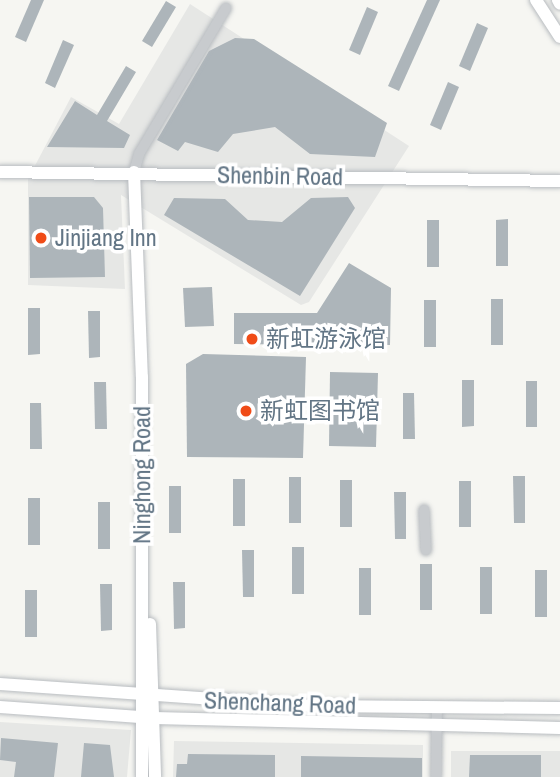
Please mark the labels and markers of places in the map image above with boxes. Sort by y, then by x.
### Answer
place label: Jinjiang Inn [55,224,157,252]
marker: Jinjiang Inn [33,230,49,246]
place label: 新虹游泳馆 [266,325,386,353]
marker: 新虹游泳馆 [244,331,260,347]
place label: 新虹图书馆 [260,397,380,425]
marker: 新虹图书馆 [238,403,254,419]

